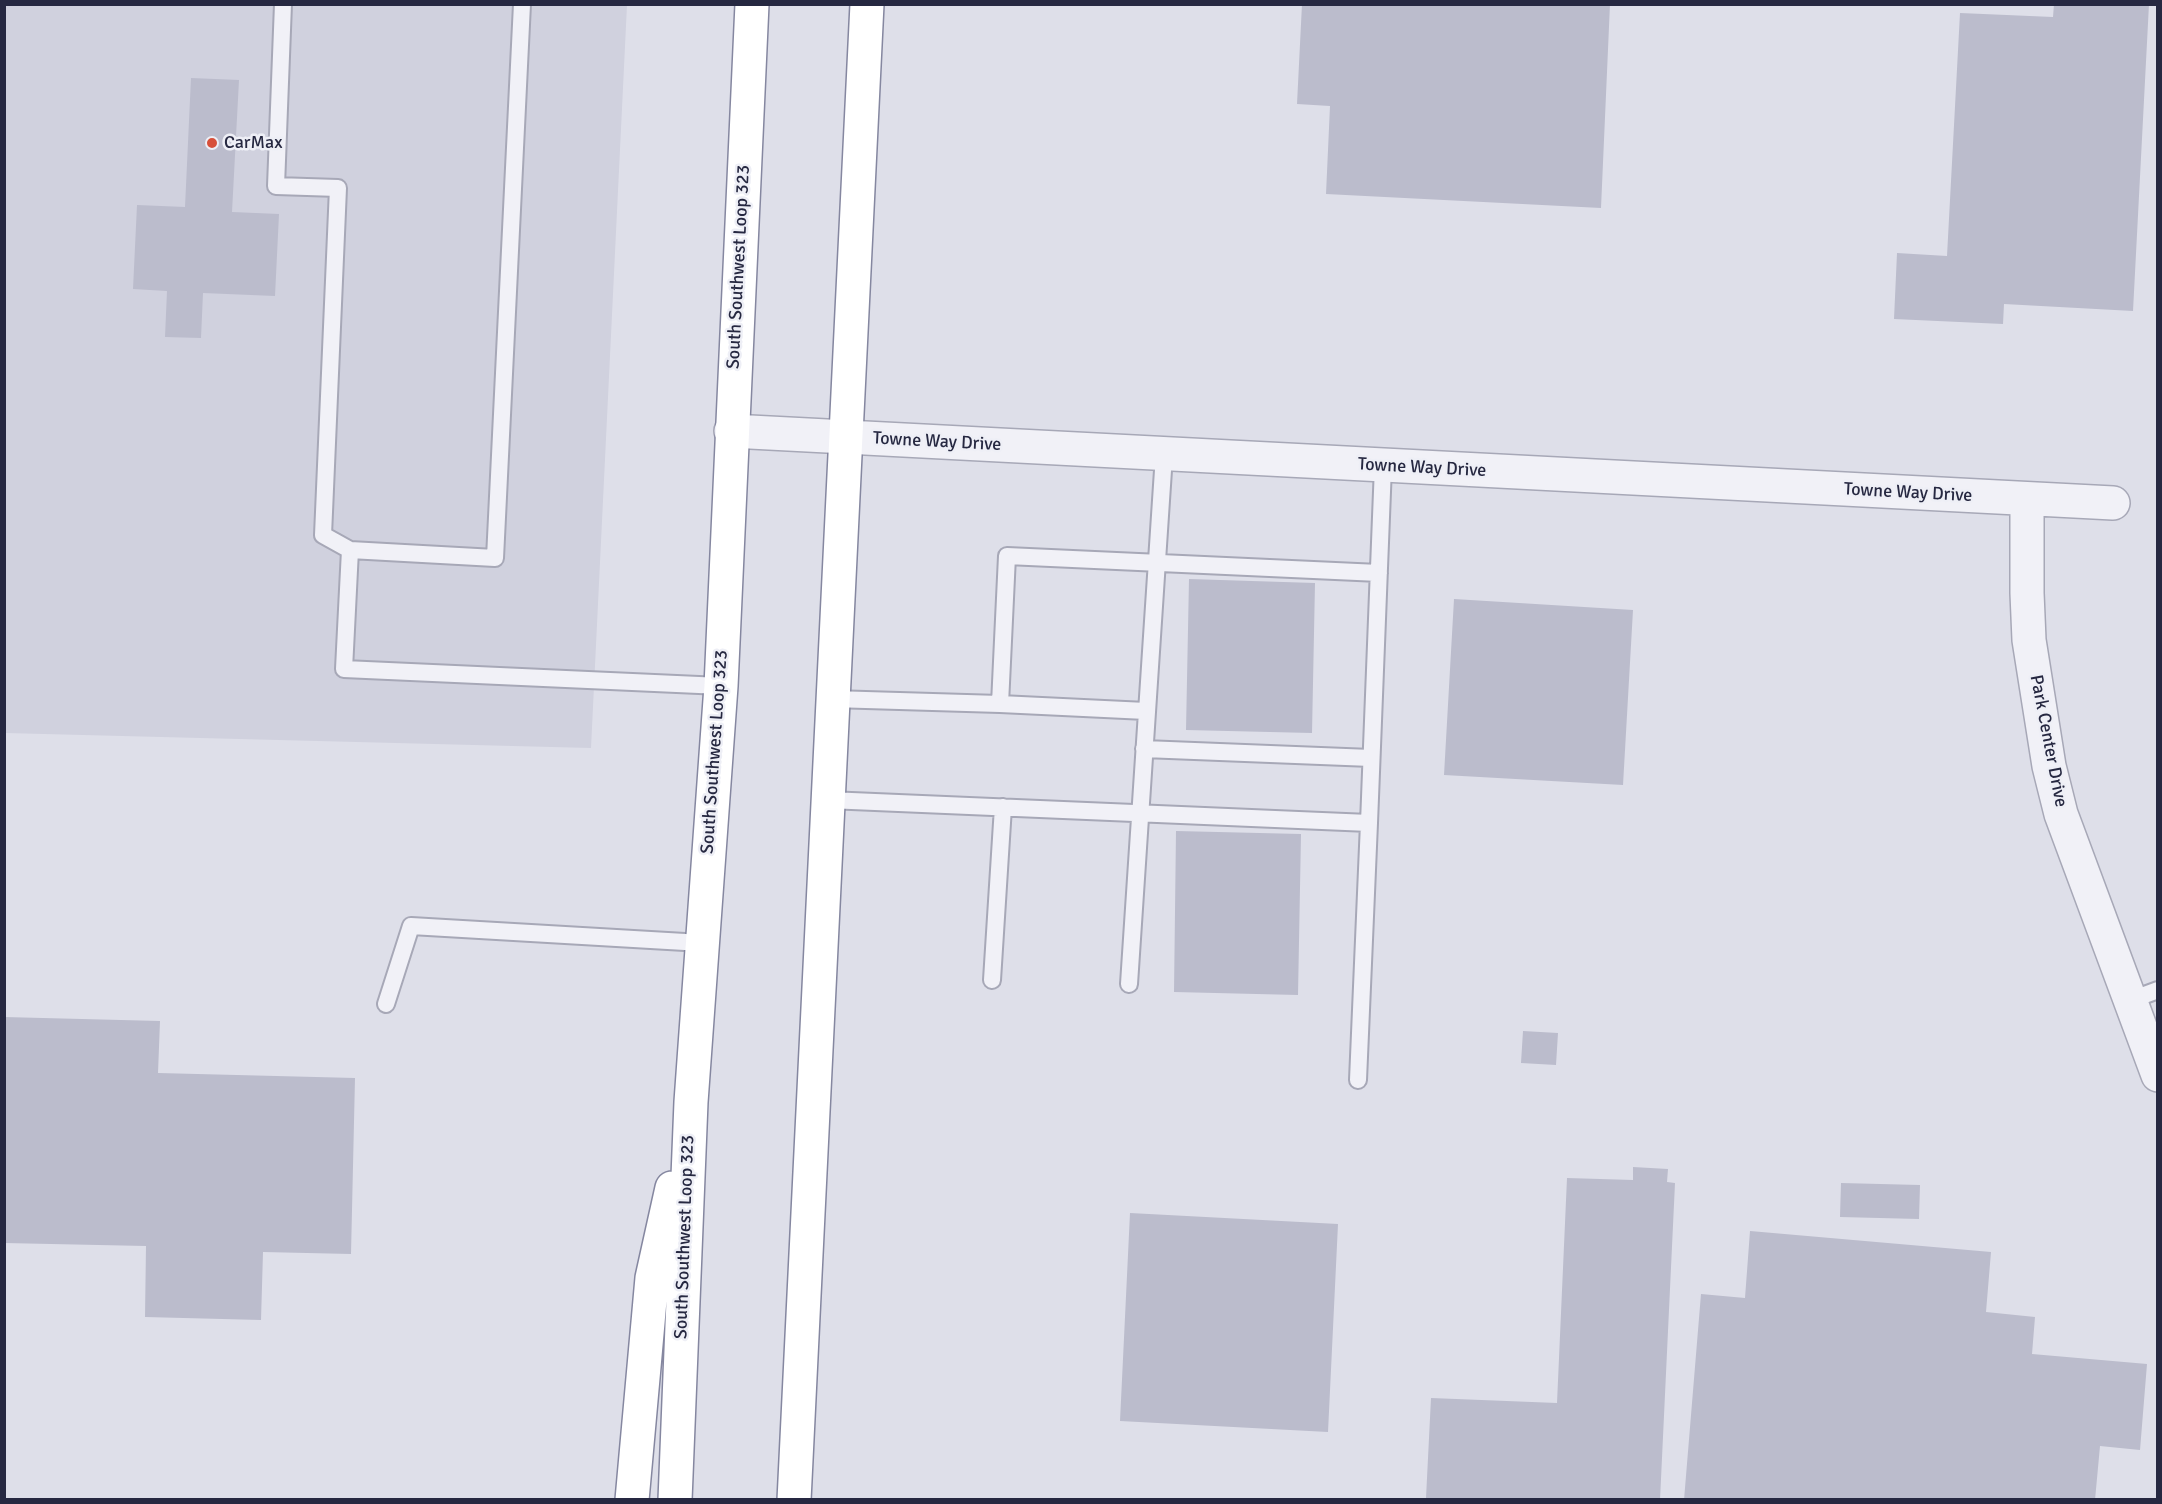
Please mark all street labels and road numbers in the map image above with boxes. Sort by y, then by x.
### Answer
street label: South Southwest Loop 323 [723,164,755,370]
street label: Towne Way Drive [872,428,1002,456]
street label: Towne Way Drive [1357,454,1487,482]
street label: Towne Way Drive [1843,479,1973,507]
street label: South Southwest Loop 323 [697,649,733,855]
street label: Park Center Drive [2025,673,2071,809]
street label: South Southwest Loop 323 [671,1134,699,1340]

